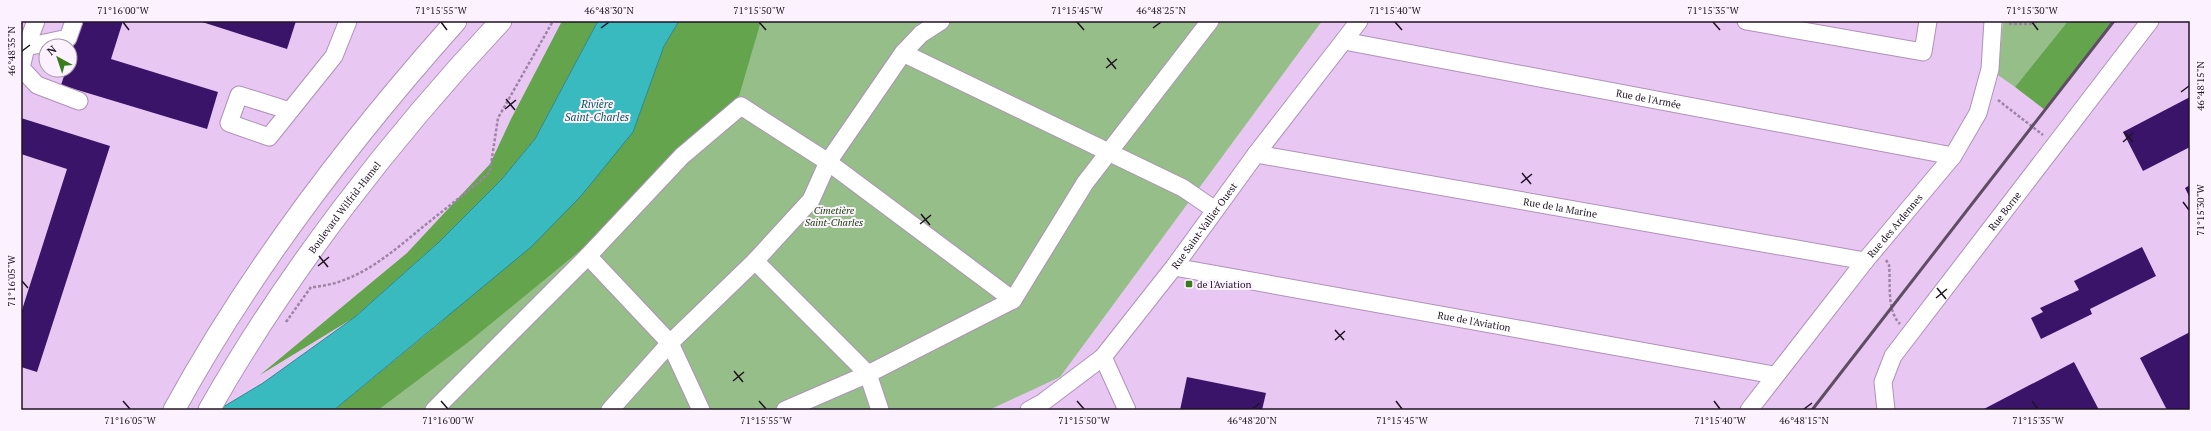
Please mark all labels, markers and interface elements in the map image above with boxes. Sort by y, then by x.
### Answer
text: 71°16'00"W [97,4,149,17]
text: 71°15'55"W [415,4,467,17]
text: 46°48'30"N [584,4,634,17]
text: 71°15'50"W [733,4,785,17]
text: 71°15'45"W [1051,4,1103,17]
text: 46°48'25"N [1136,4,1186,17]
text: 71°15'40"W [1369,4,1421,17]
text: 71°15'35"W [1687,4,1739,17]
text: 71°15'30"W [2006,4,2058,17]
text: 46°48'35"N [5,26,18,76]
north arrow [38,38,78,78]
text: N [44,42,60,58]
text: 46°48'15"N [2194,61,2207,111]
street label: Rue de l'Armée [1615,87,1682,112]
water label: Rivière Saint-Charles [565,97,630,124]
street label: Boulevard Wilfrid-Hamel [306,159,384,256]
street label: Rue Saint-Vallier Ouest [1169,180,1240,272]
text: 71°15'30"W [2194,184,2207,236]
street label: Rue Borne [1986,189,2024,233]
street label: Rue des Ardennes [1865,191,1926,261]
street label: Rue de la Marine [1522,195,1598,221]
park label: Cimetière Saint-Charles [805,204,863,229]
text: 71°16'05"W [5,255,18,307]
place label: de l'Aviation [1197,278,1251,291]
marker: de l'Aviation [1184,279,1194,289]
street label: Rue de l'Aviation [1436,309,1512,334]
text: 71°16'05"W [104,414,156,427]
text: 71°16'00"W [422,414,474,427]
text: 71°15'55"W [740,414,792,427]
text: 71°15'50"W [1058,414,1110,427]
text: 46°48'20"N [1227,414,1277,427]
text: 71°15'45"W [1376,414,1428,427]
text: 71°15'40"W [1694,414,1746,427]
text: 46°48'15"N [1779,414,1829,427]
text: 71°15'35"W [2012,414,2064,427]

